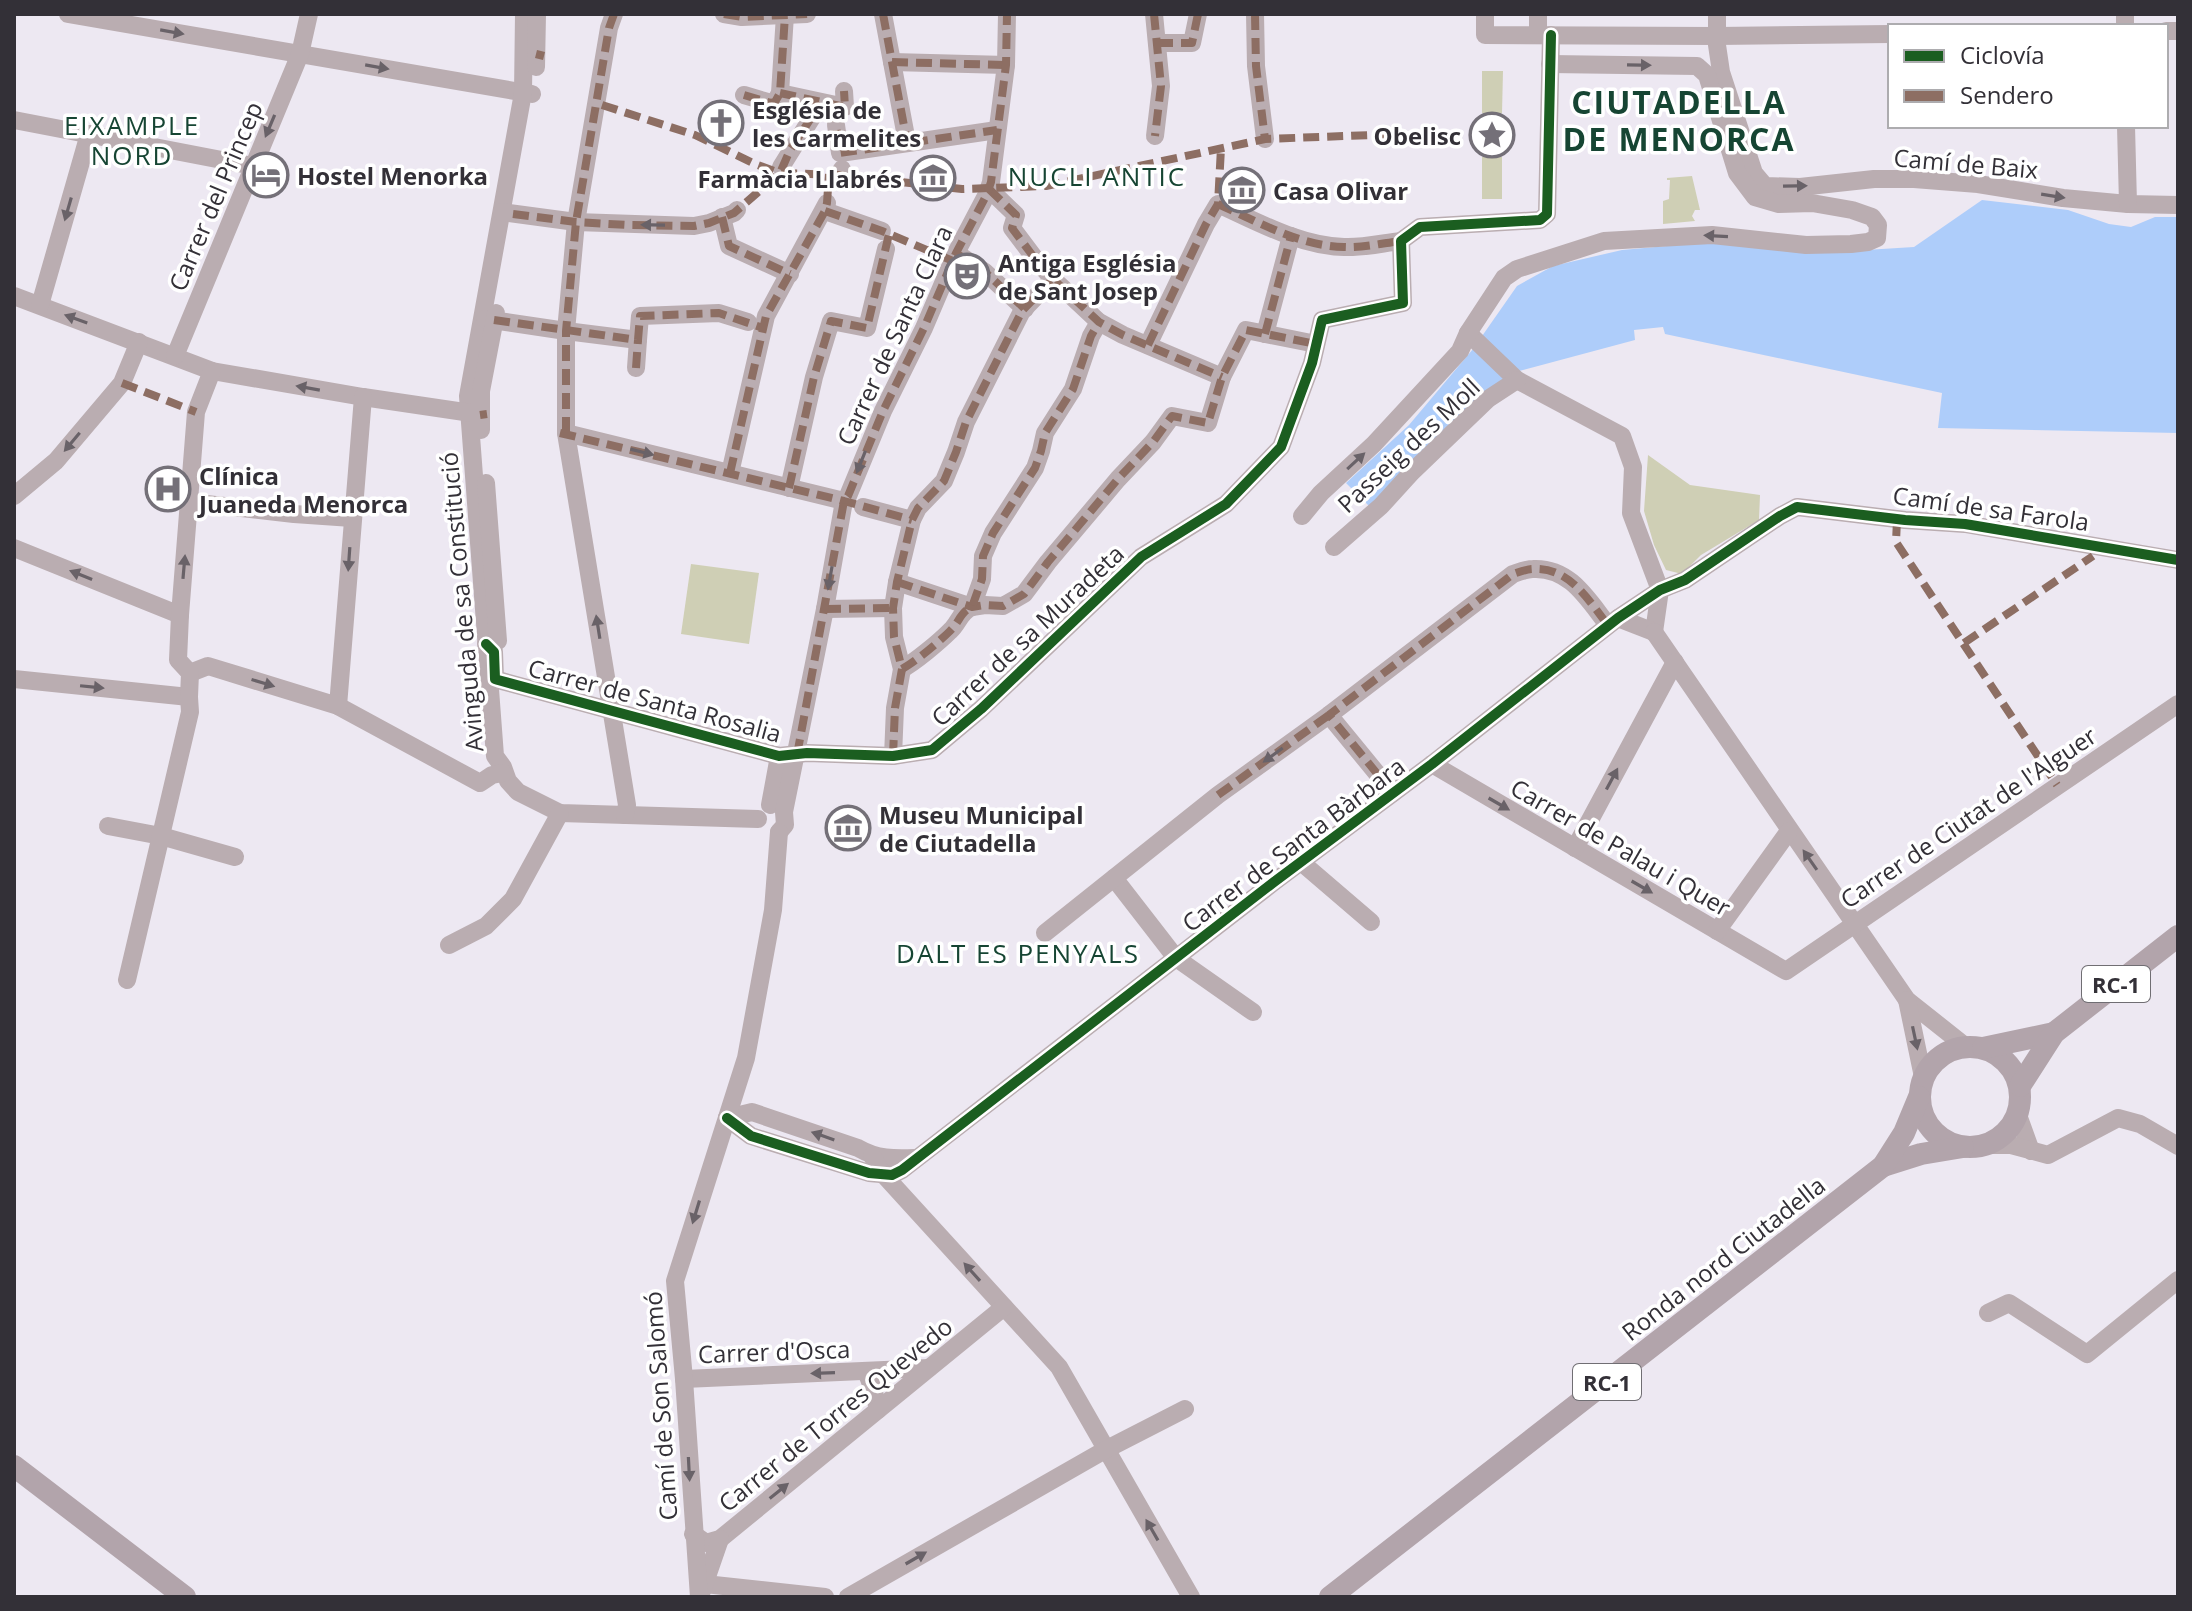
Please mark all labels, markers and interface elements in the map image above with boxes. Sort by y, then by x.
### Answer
legend [1888,24,2168,128]
one-way arrow [160,26,185,39]
text: Ciclovía [1960,38,2045,71]
one-way arrow [1627,59,1652,71]
one-way arrow [364,61,389,74]
text: Sendero [1960,78,2054,111]
district label: CIUTADELLA DE MENORCA [1562,80,1796,160]
place label: Església de les Carmelites [752,93,921,154]
street label: Carrer del Princep [160,96,270,296]
church icon: Església de les Carmelites [697,99,745,147]
district label: EIXAMPLE NORD [64,107,200,173]
place icon: Obelisc [1468,111,1516,159]
one-way arrow [263,114,276,138]
place label: Obelisc [1374,119,1461,152]
street label: Camí de Baix [1892,140,2040,186]
hotel icon: Hostel Menorka [242,151,290,199]
museum icon: Farmàcia Llabrés [909,154,957,202]
district label: NUCLI ANTIC [1008,158,1186,194]
place label: Hostel Menorka [297,159,488,192]
place label: Farmàcia Llabrés [697,162,902,195]
museum icon: Casa Olivar [1218,166,1266,214]
place label: Casa Olivar [1273,174,1408,207]
one-way arrow [1783,180,1808,193]
one-way arrow [2041,190,2066,203]
one-way arrow [61,198,74,222]
one-way arrow [640,219,665,231]
street label: Carrer de Santa Clara [829,220,959,450]
one-way arrow [1703,230,1728,243]
place label: Antiga Església de Sant Josep [998,246,1177,307]
theatre icon: Antiga Església de Sant Josep [943,252,991,300]
one-way arrow [64,312,88,325]
street label: Passeig des Moll [1330,370,1486,520]
one-way arrow [295,381,320,393]
one-way arrow [64,432,81,452]
one-way arrow [629,446,654,458]
one-way arrow [854,450,867,474]
street label: Avinguda de sa Constitució [431,451,491,753]
one-way arrow [1347,452,1366,470]
place label: Clínica Juaneda Menorca [197,459,408,520]
hospital icon: Clínica Juaneda Menorca [144,465,192,513]
street label: Camí de sa Farola [1891,478,2091,538]
street label: Carrer de sa Muradeta [923,537,1131,733]
one-way arrow [342,547,355,572]
one-way arrow [177,554,190,579]
one-way arrow [824,565,836,590]
one-way arrow [69,569,93,582]
one-way arrow [591,614,604,639]
street label: Carrer de Santa Rosalia [525,650,785,750]
one-way arrow [252,677,276,690]
one-way arrow [80,681,105,694]
street label: Carrer de Ciutat de l'Alguer [1833,719,2103,915]
one-way arrow [1263,747,1284,762]
street label: Carrer de Santa Bàrbara [1175,749,1411,939]
one-way arrow [1606,768,1619,791]
street label: Carrer de Palau i Quer [1505,770,1737,924]
one-way arrow [1488,797,1510,811]
place label: Museu Municipal de Ciutadella [879,798,1084,859]
museum icon: Museu Municipal de Ciutadella [824,804,872,852]
one-way arrow [1803,850,1818,871]
one-way arrow [1631,880,1653,894]
district label: DALT ES PENYALS [896,935,1140,971]
road number: RC-1 [2082,966,2150,1002]
one-way arrow [1909,1026,1922,1051]
one-way arrow [810,1129,834,1141]
street label: Ronda nord Ciutadella [1615,1168,1831,1348]
one-way arrow [689,1201,702,1225]
one-way arrow [964,1263,981,1283]
street label: Camí de Son Salomó [636,1290,684,1522]
street label: Carrer de Torres Quevedo [711,1309,959,1519]
street label: Carrer d'Osca [697,1332,851,1370]
road number: RC-1 [1573,1364,1641,1400]
one-way arrow [810,1366,835,1379]
one-way arrow [683,1457,696,1482]
one-way arrow [769,1483,789,1500]
one-way arrow [1145,1519,1159,1541]
one-way arrow [905,1551,927,1565]

